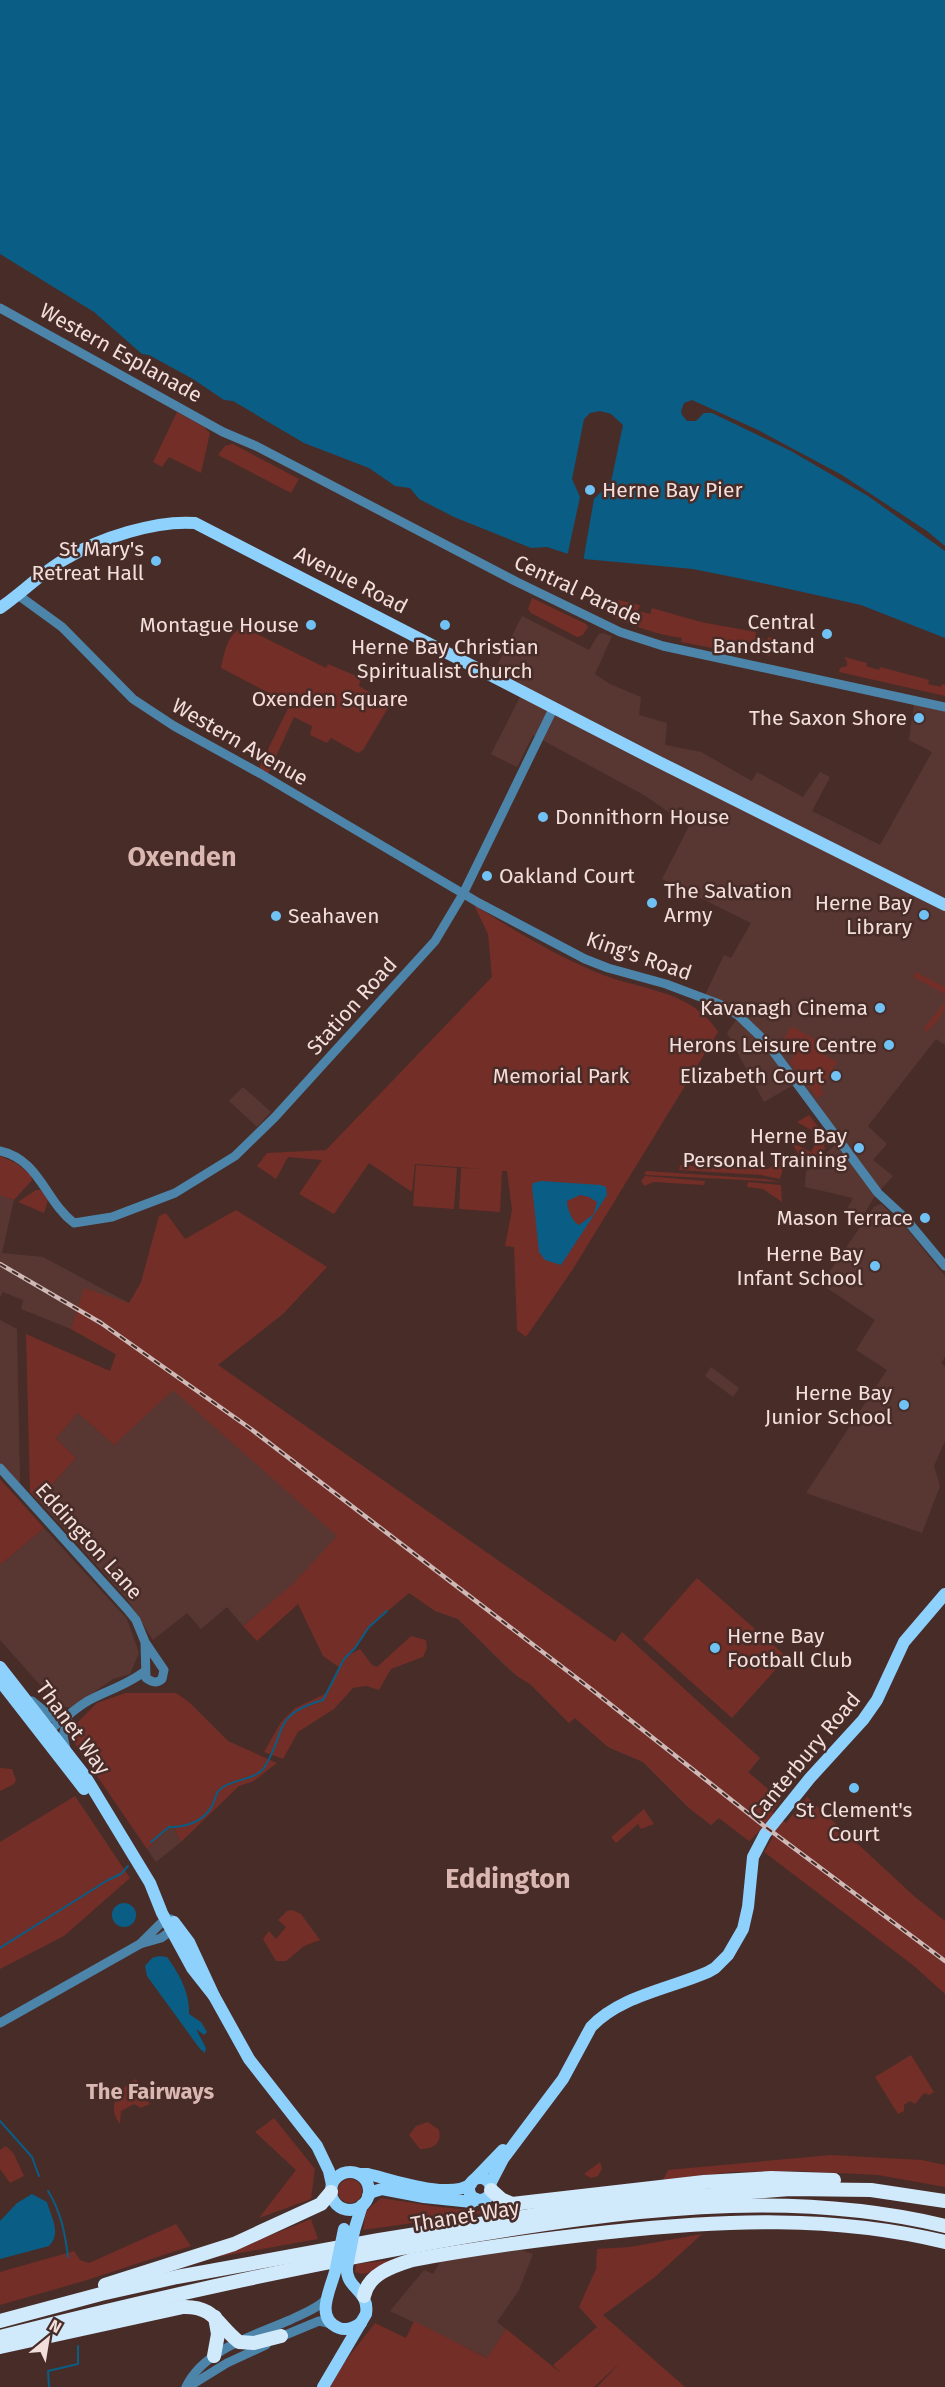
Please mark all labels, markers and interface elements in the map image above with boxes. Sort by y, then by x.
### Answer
street label: Western Esplanade [35,298,207,408]
place label: Herne Bay Pier [602,477,743,503]
marker: Herne Bay Pier [583,483,597,497]
place label: St Mary's Retreat Hall [32,536,144,586]
street label: Avenue Road [290,540,412,620]
street label: Central Parade [510,549,646,631]
marker: St Mary's Retreat Hall [149,554,163,568]
place label: Central Bandstand [712,609,815,659]
place label: Montague House [139,612,299,638]
marker: Montague House [304,618,318,632]
marker: Herne Bay Christian Spiritualist Church [438,618,452,632]
marker: Central Bandstand [820,627,834,641]
place label: Herne Bay Christian Spiritualist Church [351,634,539,684]
park label: Oxenden Square [252,686,408,712]
street label: Western Avenue [167,693,313,791]
place label: The Saxon Shore [749,705,907,731]
marker: The Saxon Shore [912,711,926,725]
place label: Donnithorn House [555,804,729,830]
marker: Donnithorn House [536,810,550,824]
district label: Oxenden [127,841,237,873]
place label: Oakland Court [499,863,635,889]
marker: Oakland Court [480,869,494,883]
place label: The Salvation Army [664,878,792,928]
place label: Herne Bay Library [815,890,913,940]
marker: The Salvation Army [645,896,659,910]
place label: Seahaven [288,903,380,929]
marker: Herne Bay Library [917,908,931,922]
marker: Seahaven [269,909,283,923]
street label: King's Road [583,926,695,986]
street label: Station Road [301,952,403,1060]
place label: Kavanagh Cinema [700,995,868,1021]
marker: Kavanagh Cinema [873,1001,887,1015]
place label: Herons Leisure Centre [668,1032,877,1058]
marker: Herons Leisure Centre [882,1038,896,1052]
park label: Memorial Park [493,1063,629,1089]
place label: Elizabeth Court [680,1063,824,1089]
marker: Elizabeth Court [829,1069,843,1083]
place label: Herne Bay Personal Training [682,1123,848,1173]
marker: Herne Bay Personal Training [852,1141,866,1155]
place label: Mason Terrace [776,1205,913,1231]
marker: Mason Terrace [918,1211,932,1225]
place label: Herne Bay Infant School [737,1241,864,1291]
marker: Herne Bay Infant School [868,1259,882,1273]
place label: Herne Bay Junior School [765,1380,893,1430]
marker: Herne Bay Junior School [897,1398,911,1412]
street label: Eddington Lane [30,1477,148,1605]
place label: Herne Bay Football Club [727,1623,852,1673]
marker: Herne Bay Football Club [708,1641,722,1655]
street label: Thanet Way [30,1676,116,1781]
street label: Canterbury Road [744,1687,866,1825]
marker: St Clement's Court [847,1781,861,1795]
place label: St Clement's Court [796,1797,913,1847]
district label: Eddington [445,1863,571,1895]
district label: The Fairways [86,2078,214,2105]
street label: Thanet Way [409,2194,522,2237]
north arrow [18,2309,78,2369]
text: N [46,2316,65,2337]

